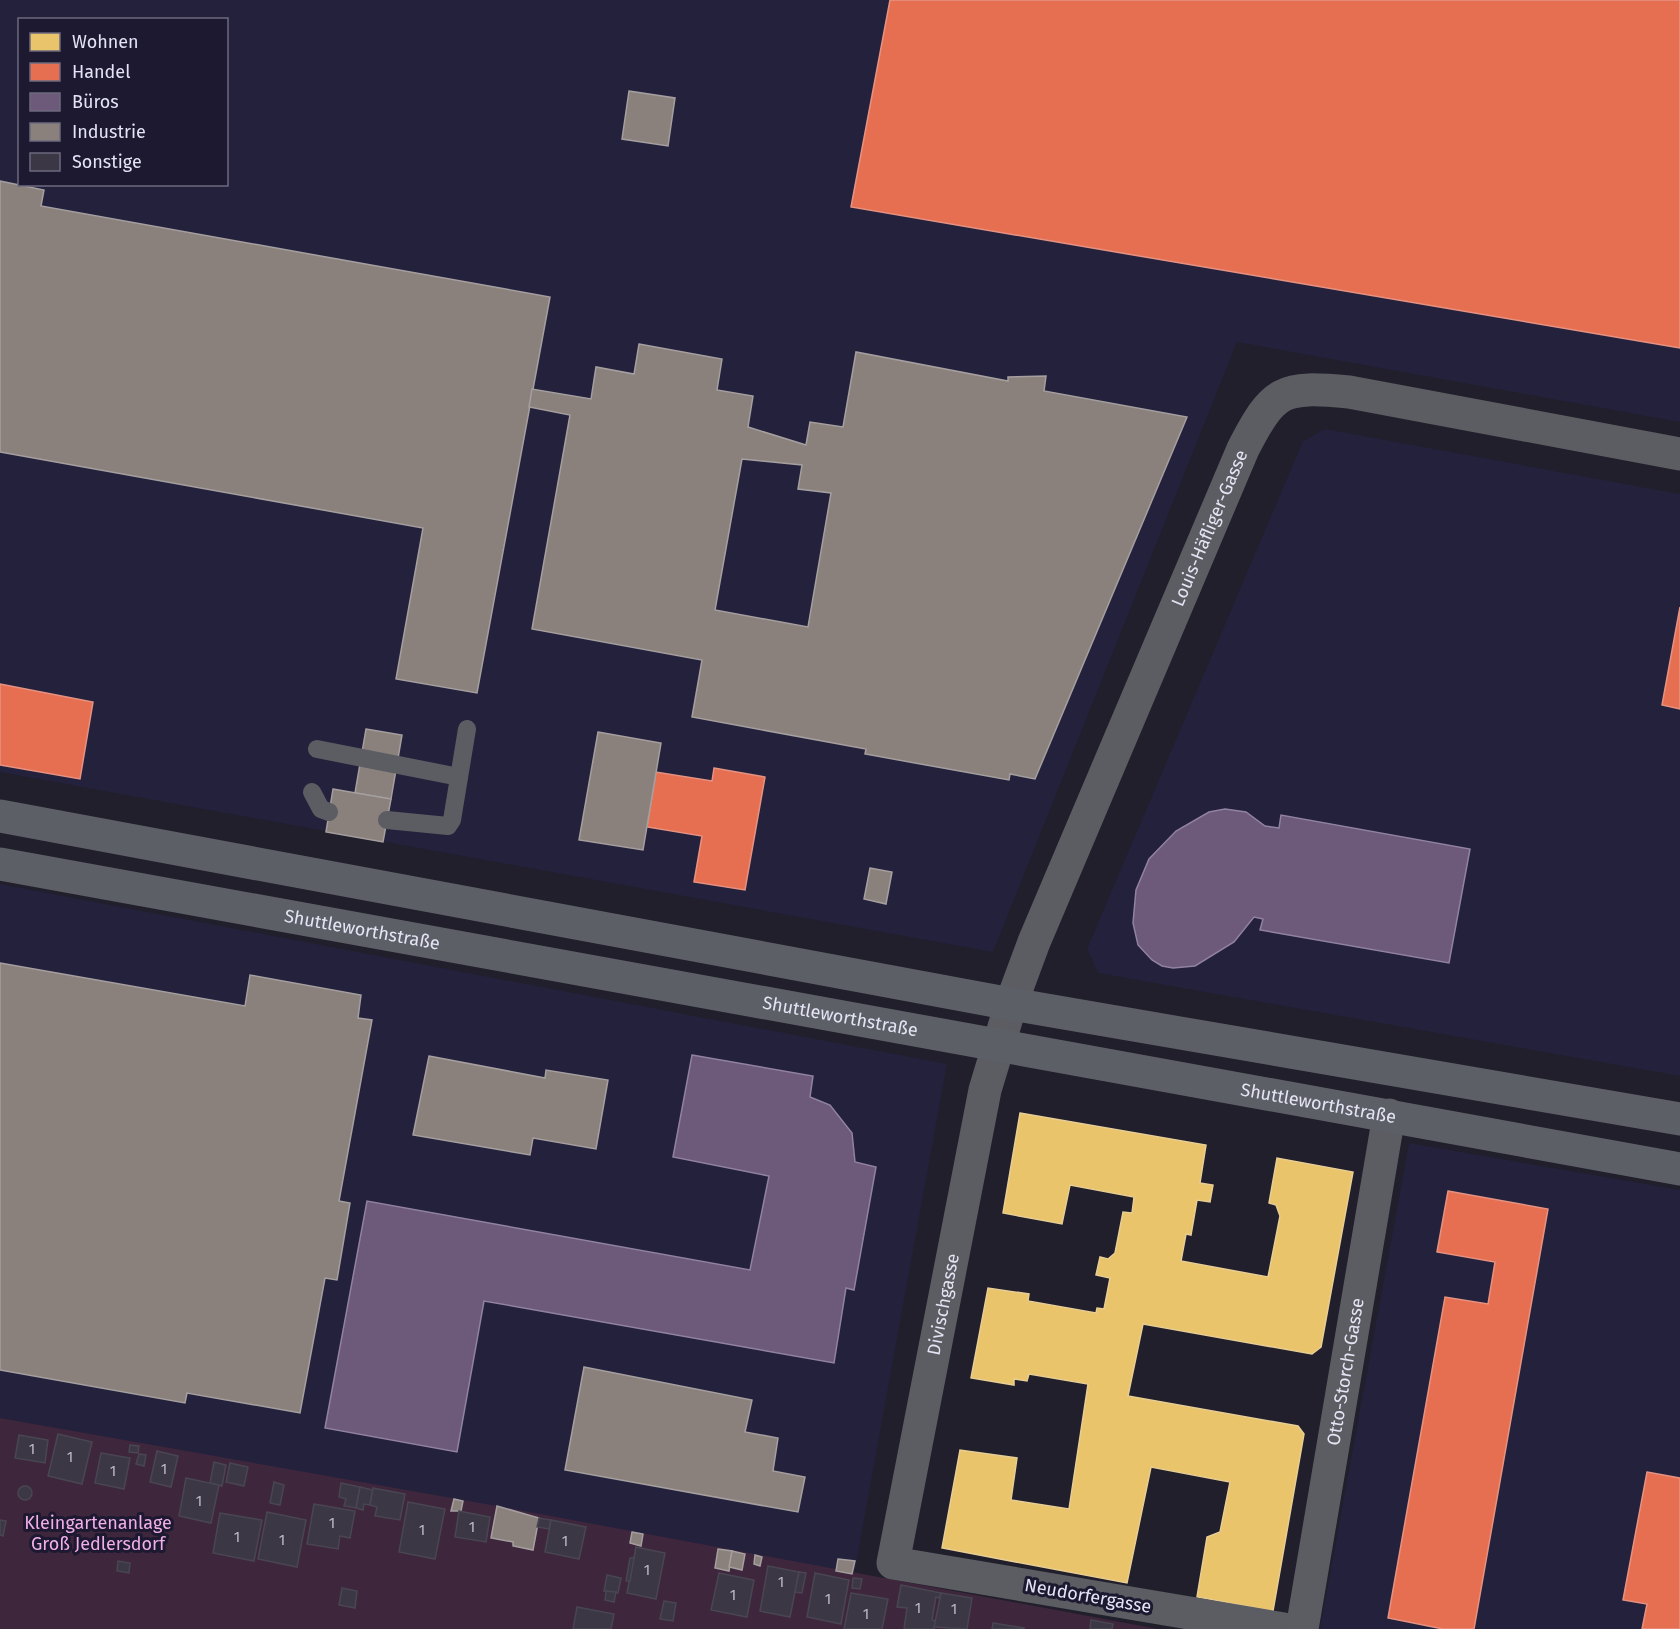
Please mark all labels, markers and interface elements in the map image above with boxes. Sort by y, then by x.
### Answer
legend [18,18,228,186]
text: Wohnen [72,31,139,53]
text: Handel [72,61,130,83]
text: Büros [72,91,119,113]
text: Industrie [72,121,146,143]
text: Sonstige [72,151,142,173]
street label: Louis-Häfliger-Gasse [1167,446,1252,610]
street label: Shuttleworthstraße [283,905,442,955]
street label: Shuttleworthstraße [761,992,920,1041]
street label: Shuttleworthstraße [1239,1078,1398,1128]
street label: Divischgasse [923,1252,964,1357]
street label: Otto-Storch-Gasse [1322,1296,1369,1447]
house number: 1 [29,1440,35,1458]
house number: 1 [67,1448,73,1466]
house number: 1 [161,1460,167,1478]
house number: 1 [110,1462,116,1480]
house number: 1 [196,1492,202,1510]
park label: Kleingartenanlage Groß Jedlersdorf [24,1512,172,1555]
house number: 1 [329,1514,335,1532]
house number: 1 [469,1518,475,1536]
house number: 1 [419,1521,425,1539]
house number: 1 [234,1528,240,1546]
house number: 1 [279,1531,285,1549]
house number: 1 [562,1532,568,1550]
house number: 1 [644,1561,650,1579]
house number: 1 [778,1573,784,1591]
street label: Neudorfergasse [1023,1574,1153,1618]
house number: 1 [730,1586,736,1604]
house number: 1 [825,1590,831,1608]
house number: 1 [915,1599,921,1617]
house number: 1 [951,1600,957,1618]
house number: 1 [863,1605,869,1623]

